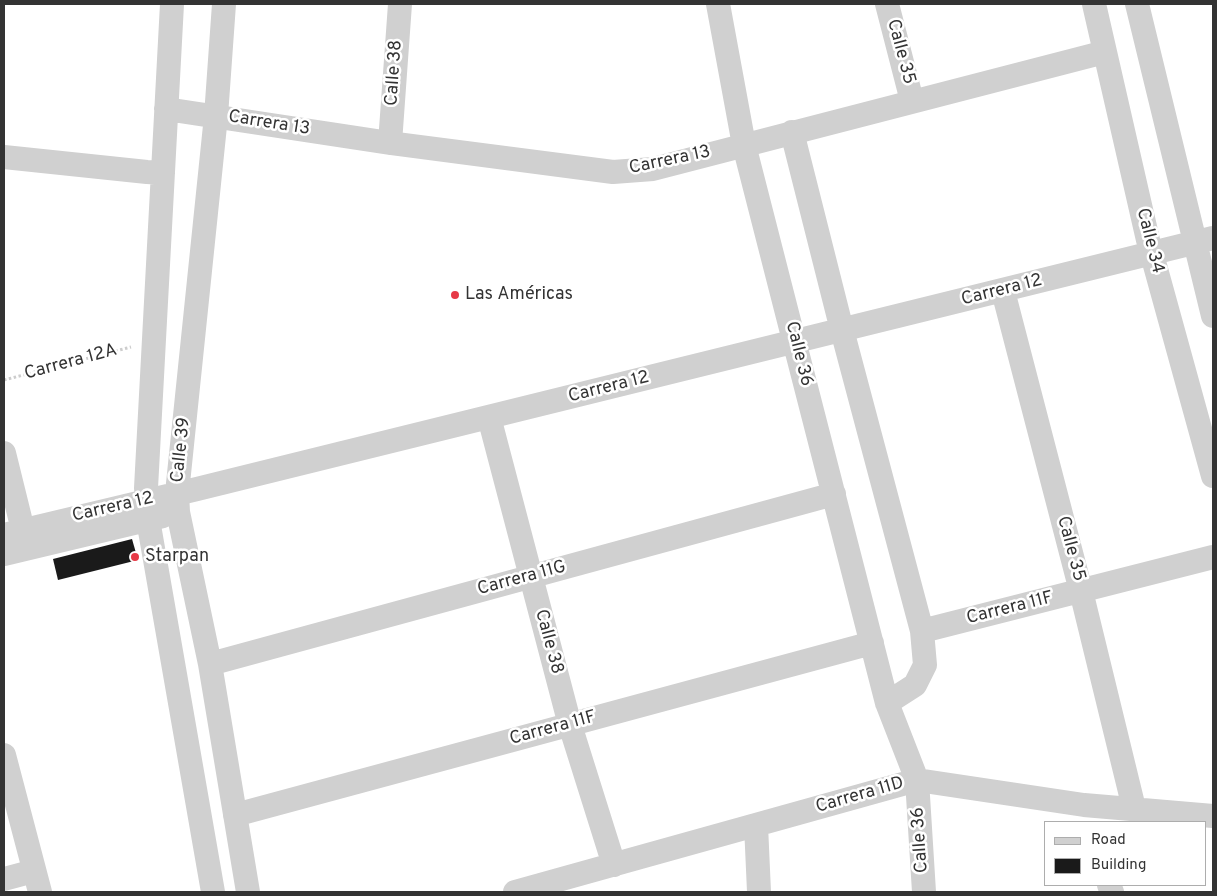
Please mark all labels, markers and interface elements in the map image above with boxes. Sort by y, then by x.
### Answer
street label: Calle 35 [881,17,919,87]
street label: Calle 38 [382,39,408,107]
street label: Carrera 13 [227,107,311,141]
street label: Carrera 13 [627,142,713,180]
street label: Calle 34 [1130,206,1168,276]
street label: Carrera 12 [959,271,1045,311]
place label: Las Américas [465,284,573,306]
marker: Las Américas [449,289,461,301]
street label: Calle 36 [780,319,816,389]
street label: Carrera 12A [22,340,120,386]
street label: Carrera 12 [566,368,652,408]
street label: Calle 39 [168,416,196,484]
street label: Carrera 12 [70,488,156,528]
street label: Calle 35 [1051,514,1089,584]
place label: Starpan [145,546,209,568]
marker: Starpan [129,551,141,563]
street label: Carrera 11G [475,557,569,601]
street label: Carrera 11F [964,588,1056,630]
street label: Calle 38 [529,607,567,677]
street label: Carrera 11F [507,707,599,751]
street label: Carrera 11D [813,773,907,819]
street label: Calle 36 [908,806,934,874]
legend [1044,821,1207,886]
text: Road [1091,831,1126,850]
text: Building [1091,856,1146,875]

